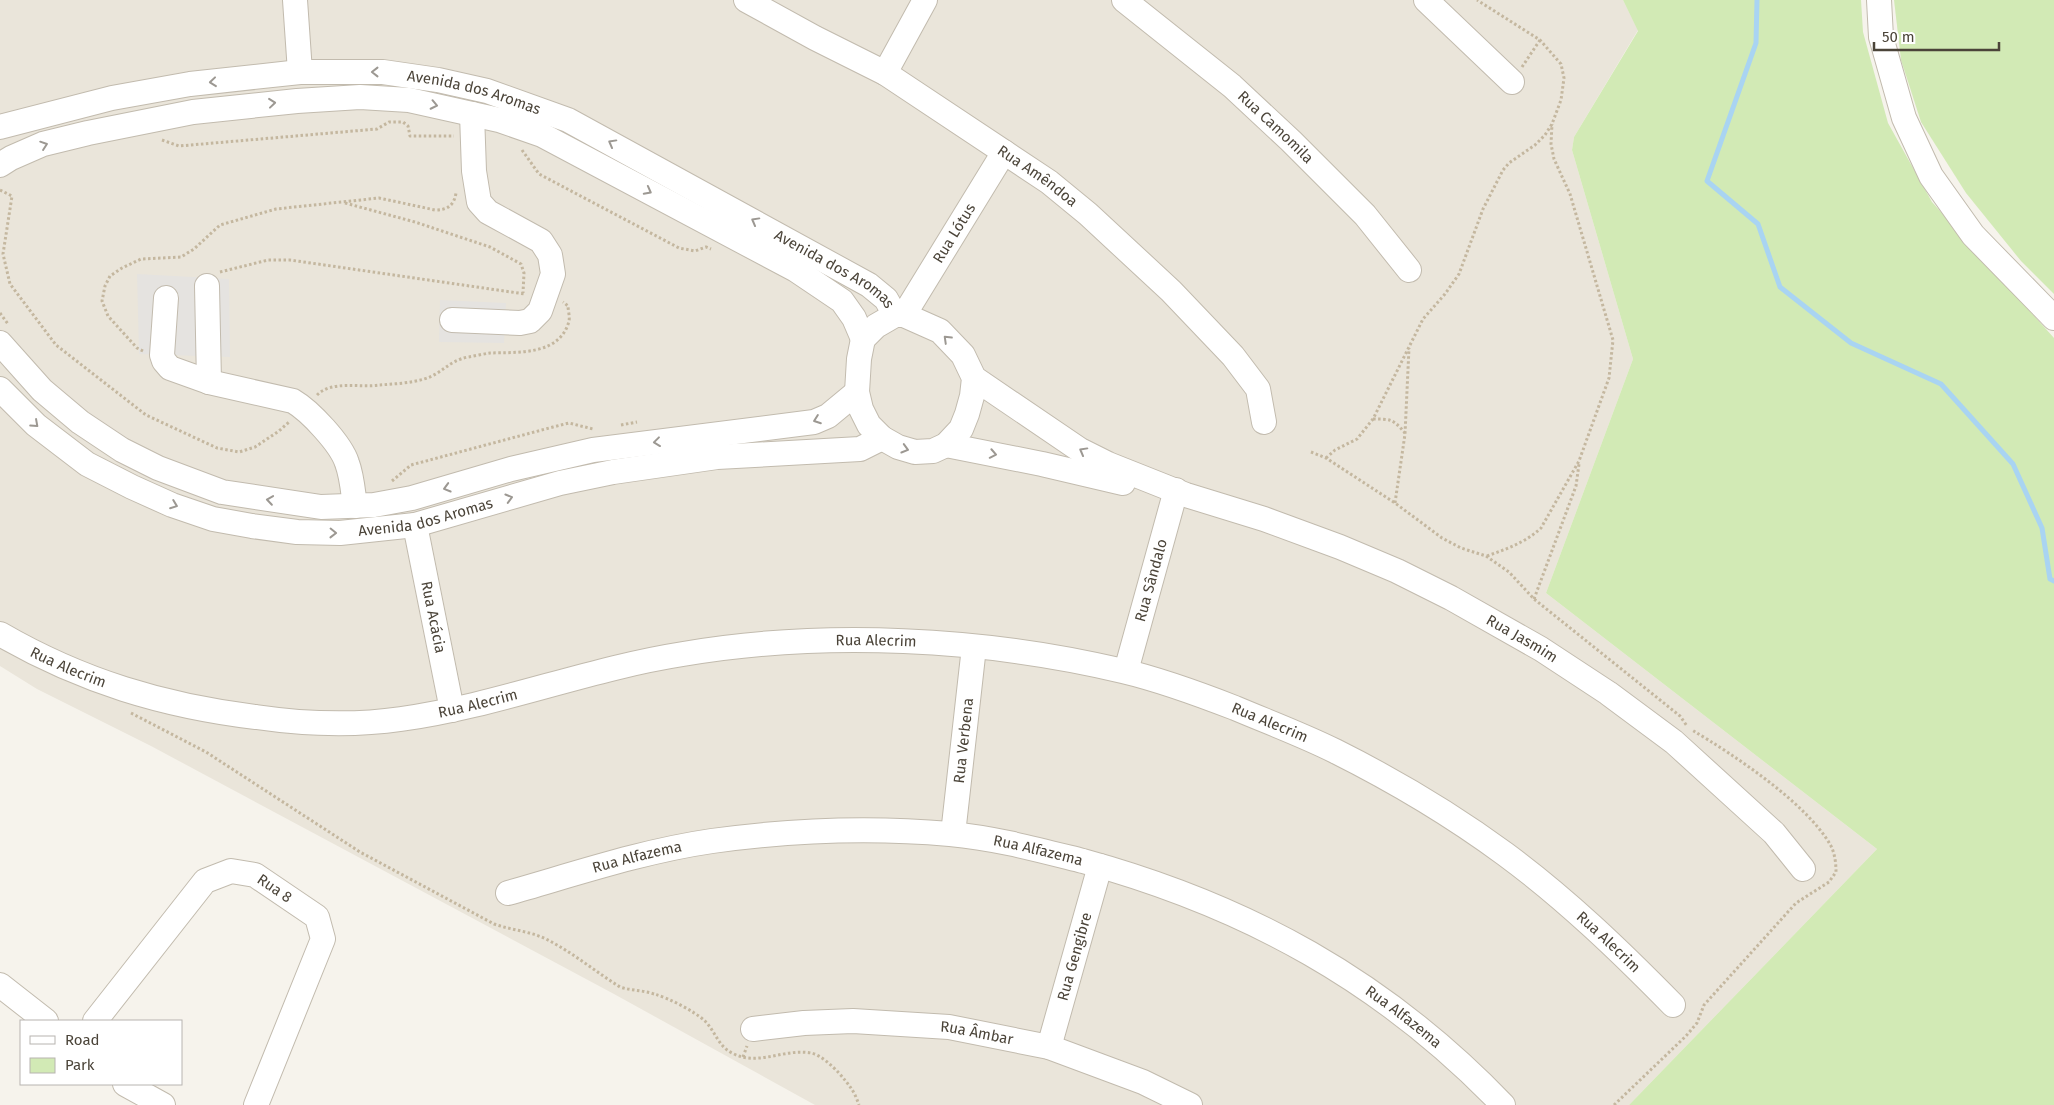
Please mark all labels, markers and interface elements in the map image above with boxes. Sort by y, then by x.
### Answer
scale bar [1874,20,1999,52]
text: 50 m [1882,28,1915,46]
one-way arrow [370,67,378,77]
street label: Avenida dos Aromas [406,67,543,118]
one-way arrow [208,76,216,87]
street label: Rua Camomila [1234,87,1317,167]
one-way arrow [269,98,277,109]
one-way arrow [429,100,438,110]
one-way arrow [609,139,618,149]
one-way arrow [39,140,48,150]
street label: Rua Amêndoa [994,141,1081,211]
one-way arrow [643,185,652,195]
street label: Rua Lótus [929,200,979,266]
one-way arrow [751,217,760,227]
street label: Avenida dos Aromas [771,226,898,311]
one-way arrow [944,335,953,344]
one-way arrow [814,414,822,424]
one-way arrow [29,418,38,427]
one-way arrow [652,436,660,447]
one-way arrow [901,443,910,454]
one-way arrow [1079,447,1088,457]
one-way arrow [989,449,998,459]
one-way arrow [444,483,452,493]
one-way arrow [504,493,513,503]
street label: Avenida dos Aromas [357,494,495,540]
one-way arrow [265,496,274,506]
one-way arrow [169,499,178,509]
one-way arrow [329,527,337,538]
street label: Rua Sândalo [1131,537,1171,624]
street label: Rua Acácia [417,579,449,655]
street label: Rua Jasmim [1483,611,1561,666]
street label: Rua Alecrim [835,631,917,651]
street label: Rua Alecrim [27,643,109,691]
street label: Rua Alecrim [437,685,520,722]
street label: Rua Verbena [950,697,977,784]
street label: Rua Alecrim [1229,699,1311,746]
street label: Rua Alfazema [992,831,1085,870]
street label: Rua Alfazema [590,837,683,877]
street label: Rua 8 [254,870,296,907]
street label: Rua Alecrim [1573,908,1644,976]
street label: Rua Gengibre [1054,910,1095,1003]
street label: Rua Alfazema [1362,982,1445,1052]
street label: Rua Âmbar [940,1017,1015,1049]
legend [20,1020,182,1085]
text: Road [65,1031,100,1049]
text: Park [65,1056,95,1074]

